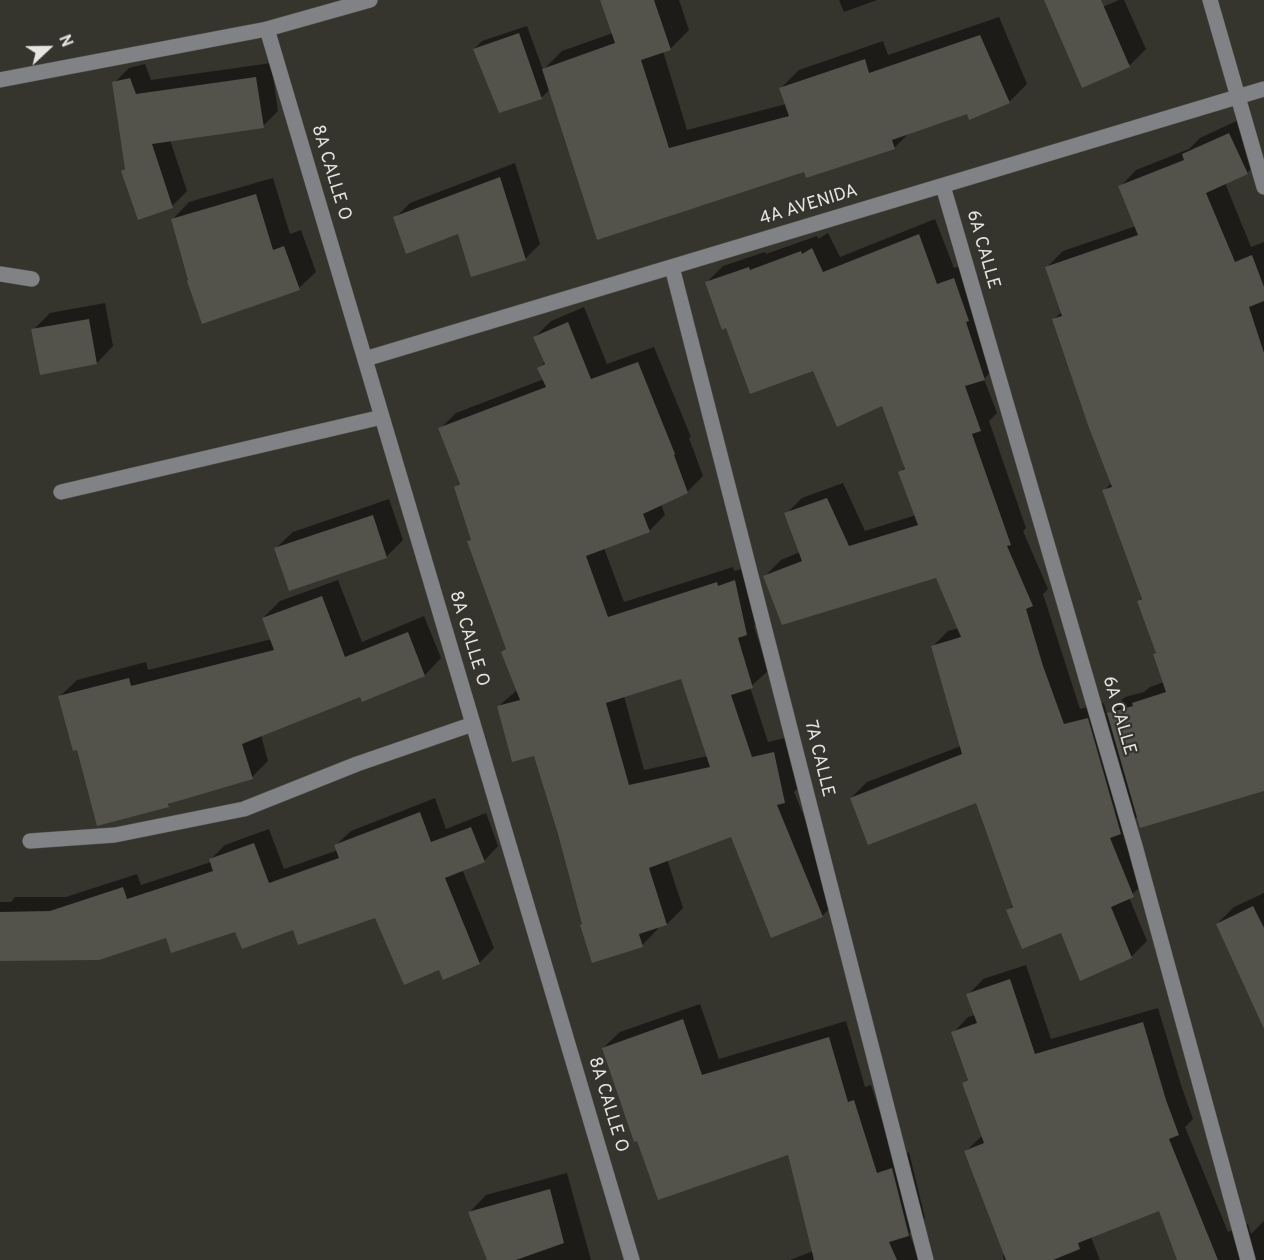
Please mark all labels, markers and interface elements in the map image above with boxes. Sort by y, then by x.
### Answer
north arrow [18,18,78,78]
text: N [53,32,76,50]
street label: 8A CALLE O [305,123,355,223]
street label: 4A AVENIDA [757,181,861,231]
street label: 6A CALLE [960,208,1004,292]
street label: 8A CALLE O [443,589,493,689]
street label: 6A CALLE [1096,674,1140,758]
street label: 7A CALLE [798,719,838,799]
street label: 8A CALLE O [582,1055,632,1155]

